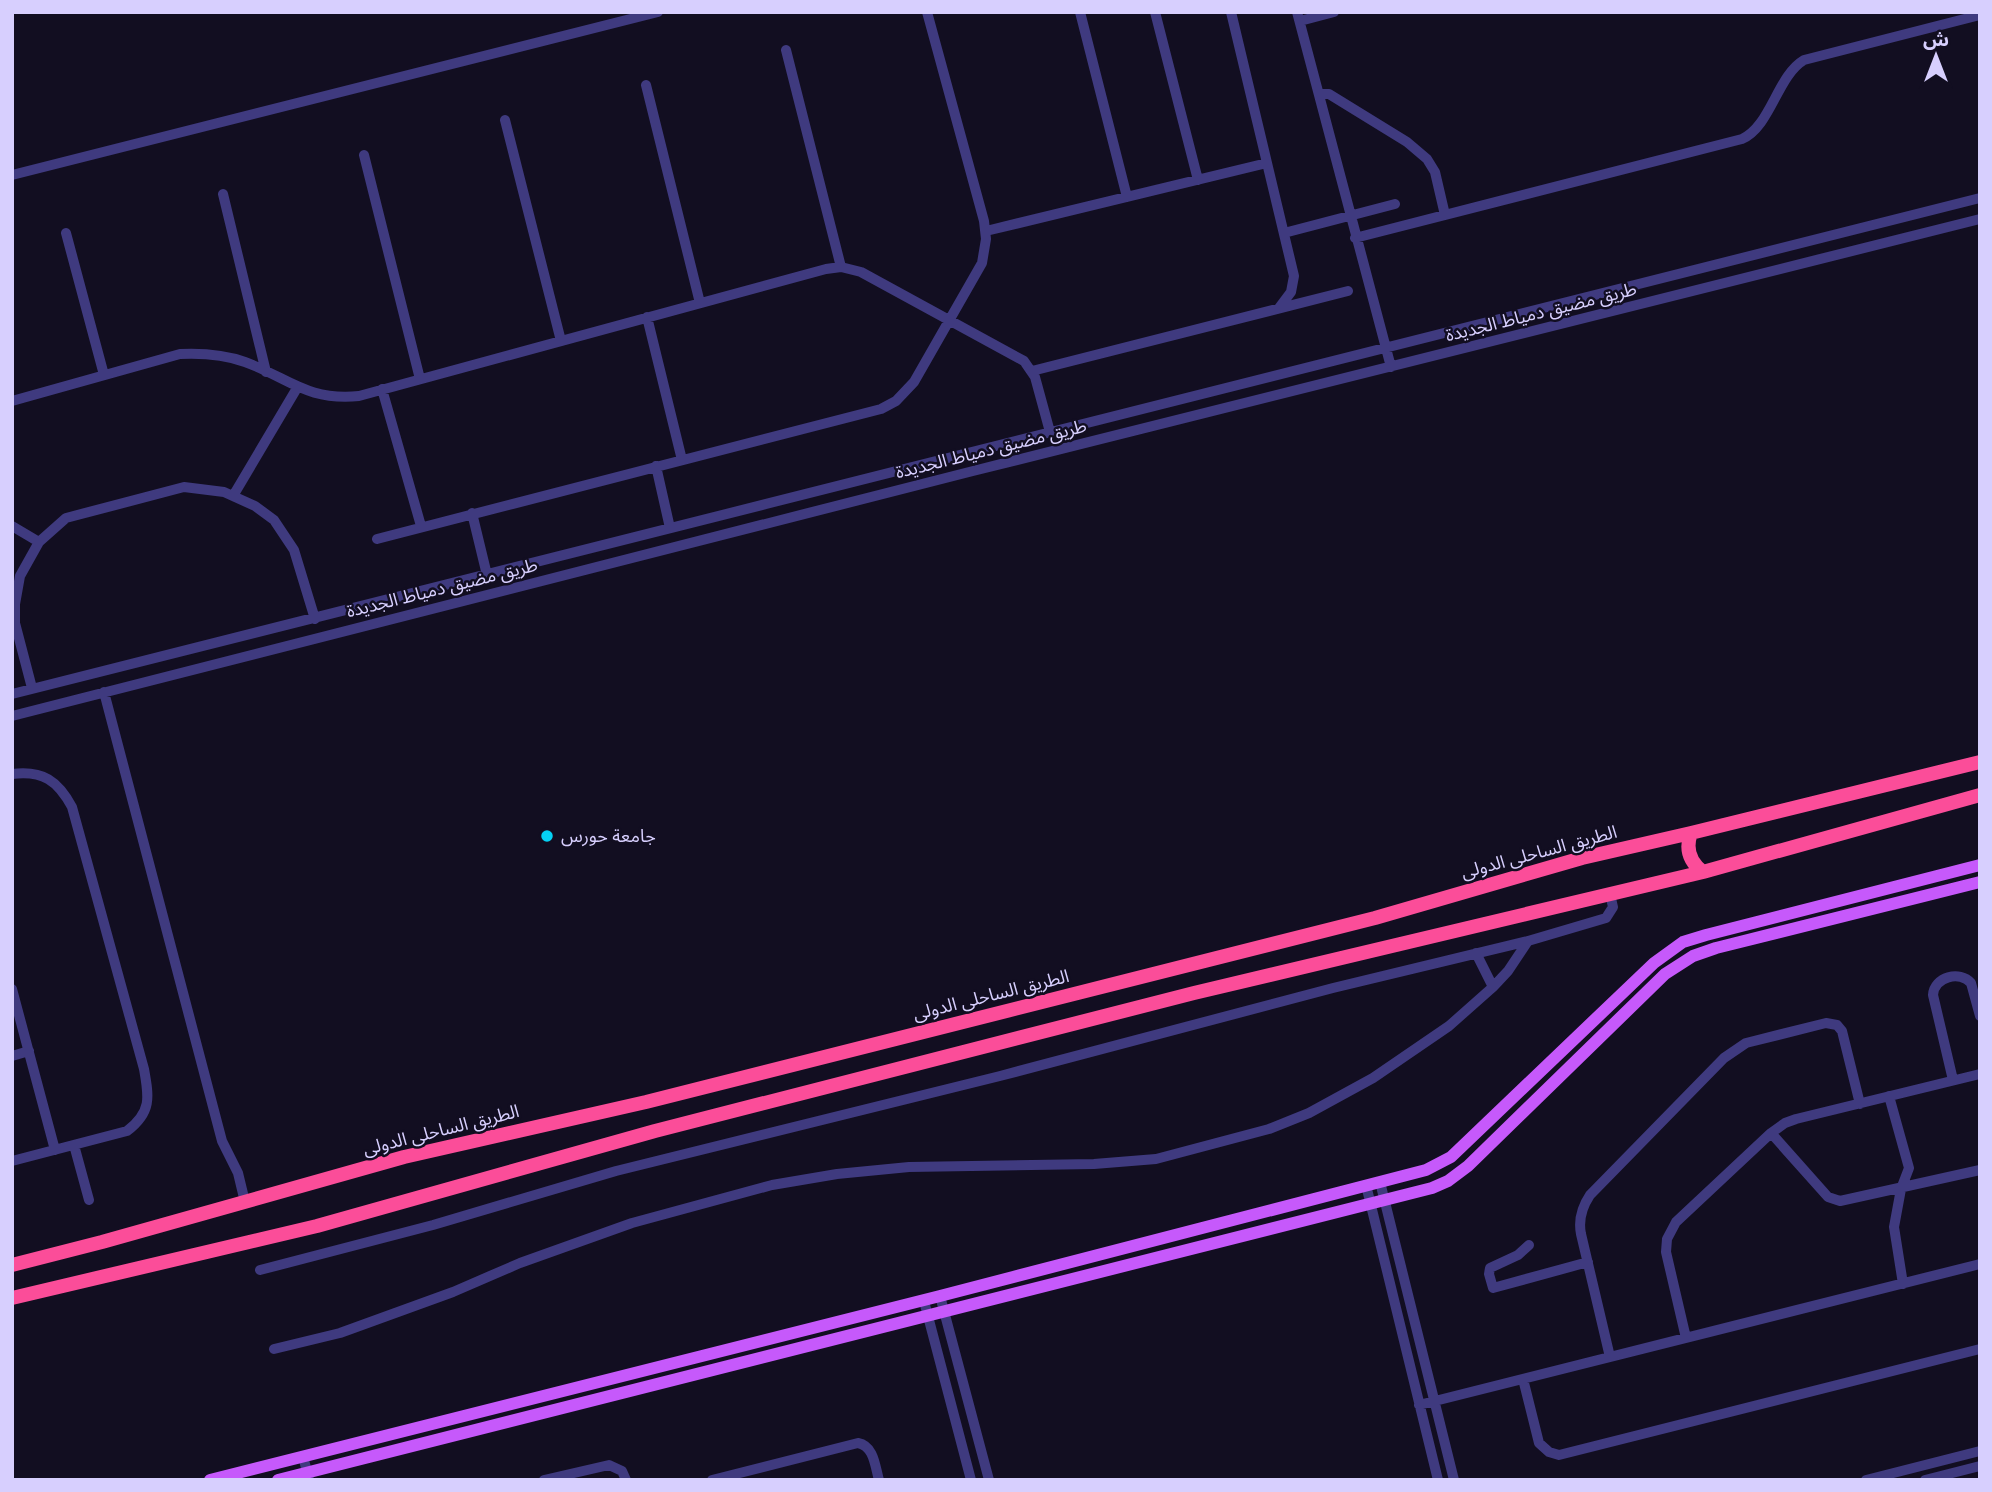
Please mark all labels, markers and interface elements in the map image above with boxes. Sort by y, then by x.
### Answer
north arrow [1901,21,1971,91]
text: ش [1923,28,1949,51]
street label: طريق مضيق دمياط الجديدة [1443,278,1639,346]
street label: طريق مضيق دمياط الجديدة [893,415,1089,483]
street label: طريق مضيق دمياط الجديدة [344,554,540,622]
street label: الطريق الساحلى الدولى [1459,821,1619,883]
place label: جامعة حورس [561,825,656,847]
marker: جامعة حورس [539,828,555,844]
street label: الطريق الساحلى الدولى [911,965,1071,1025]
street label: الطريق الساحلى الدولى [361,1100,521,1160]

